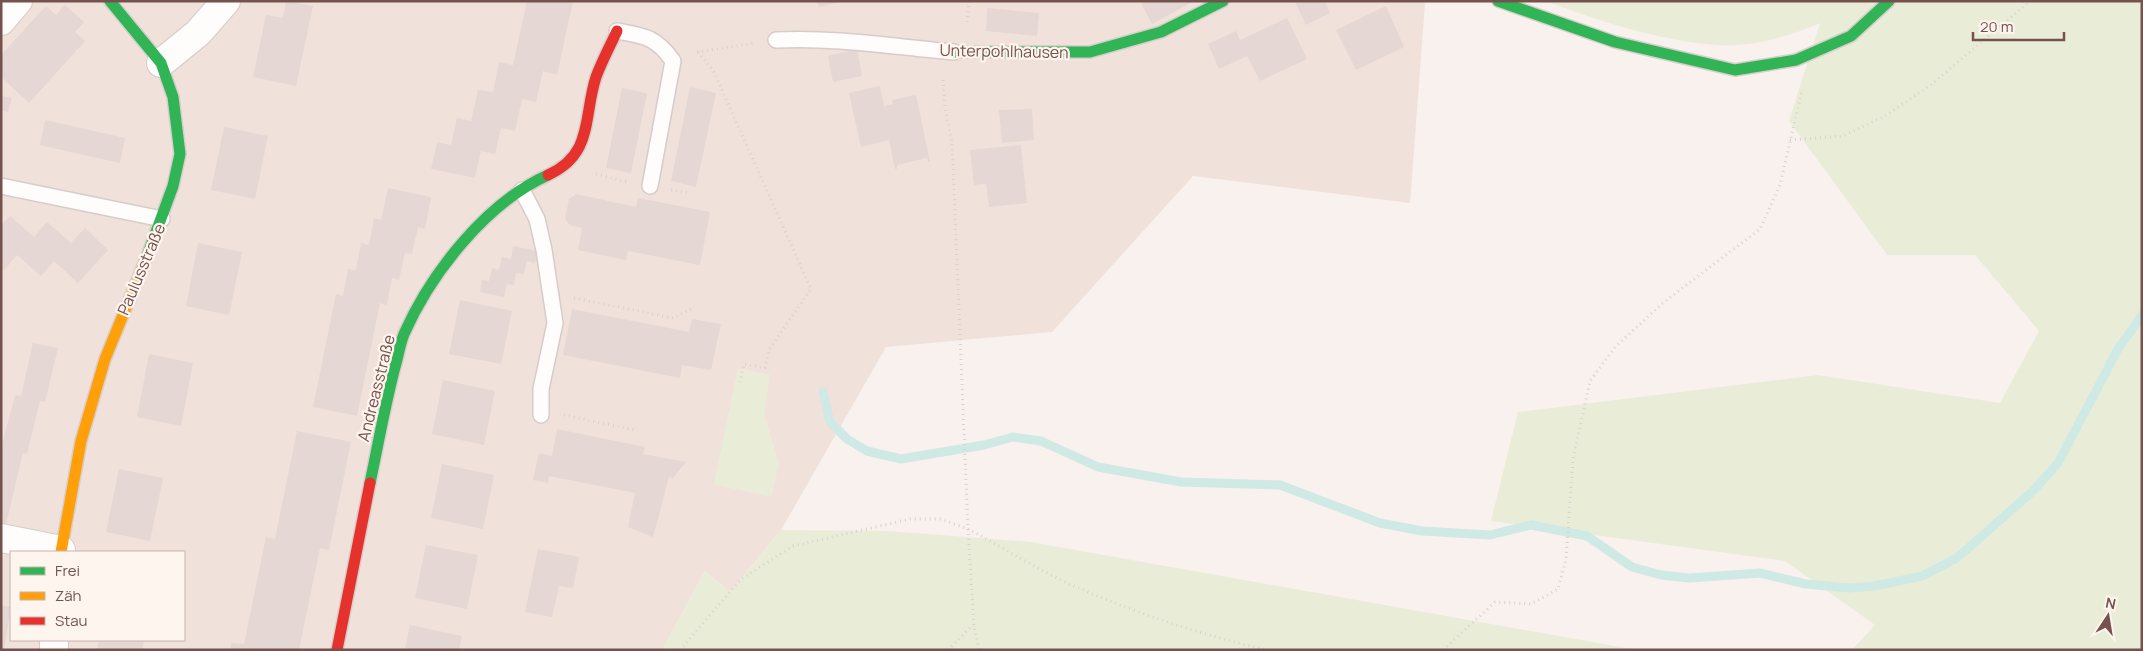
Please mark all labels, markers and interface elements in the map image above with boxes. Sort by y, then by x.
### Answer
scale bar [1973,10,2064,42]
text: 20 m [1980,16,2013,37]
street label: Unterpohlhausen [939,39,1069,63]
street label: Paulusstraße [112,220,170,318]
street label: Andreasstraße [352,332,400,444]
legend [10,551,185,641]
text: Frei [55,560,80,581]
text: Zäh [55,585,82,606]
north arrow [2083,591,2133,641]
text: N [2104,592,2118,613]
text: Stau [55,610,88,631]

